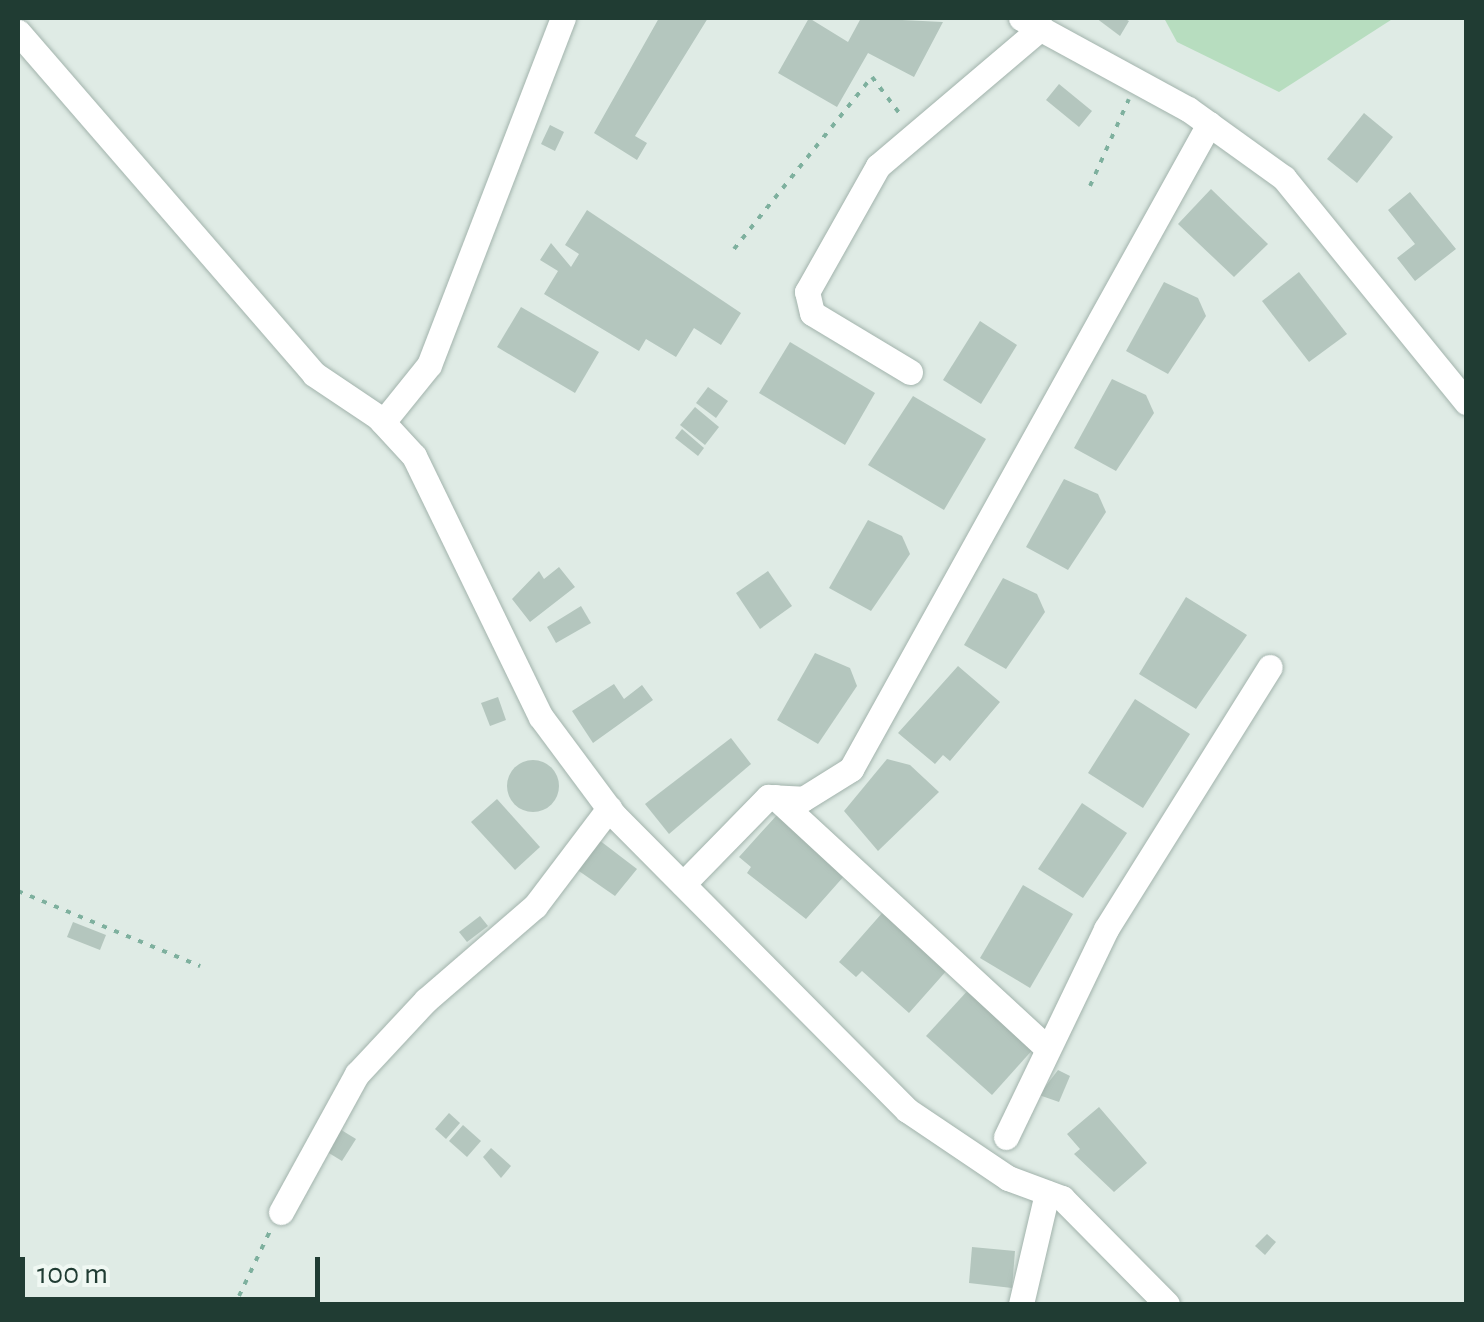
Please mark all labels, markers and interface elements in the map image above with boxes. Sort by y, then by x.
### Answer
scale bar [25,1237,325,1299]
text: 100 m [37,1259,108,1289]

